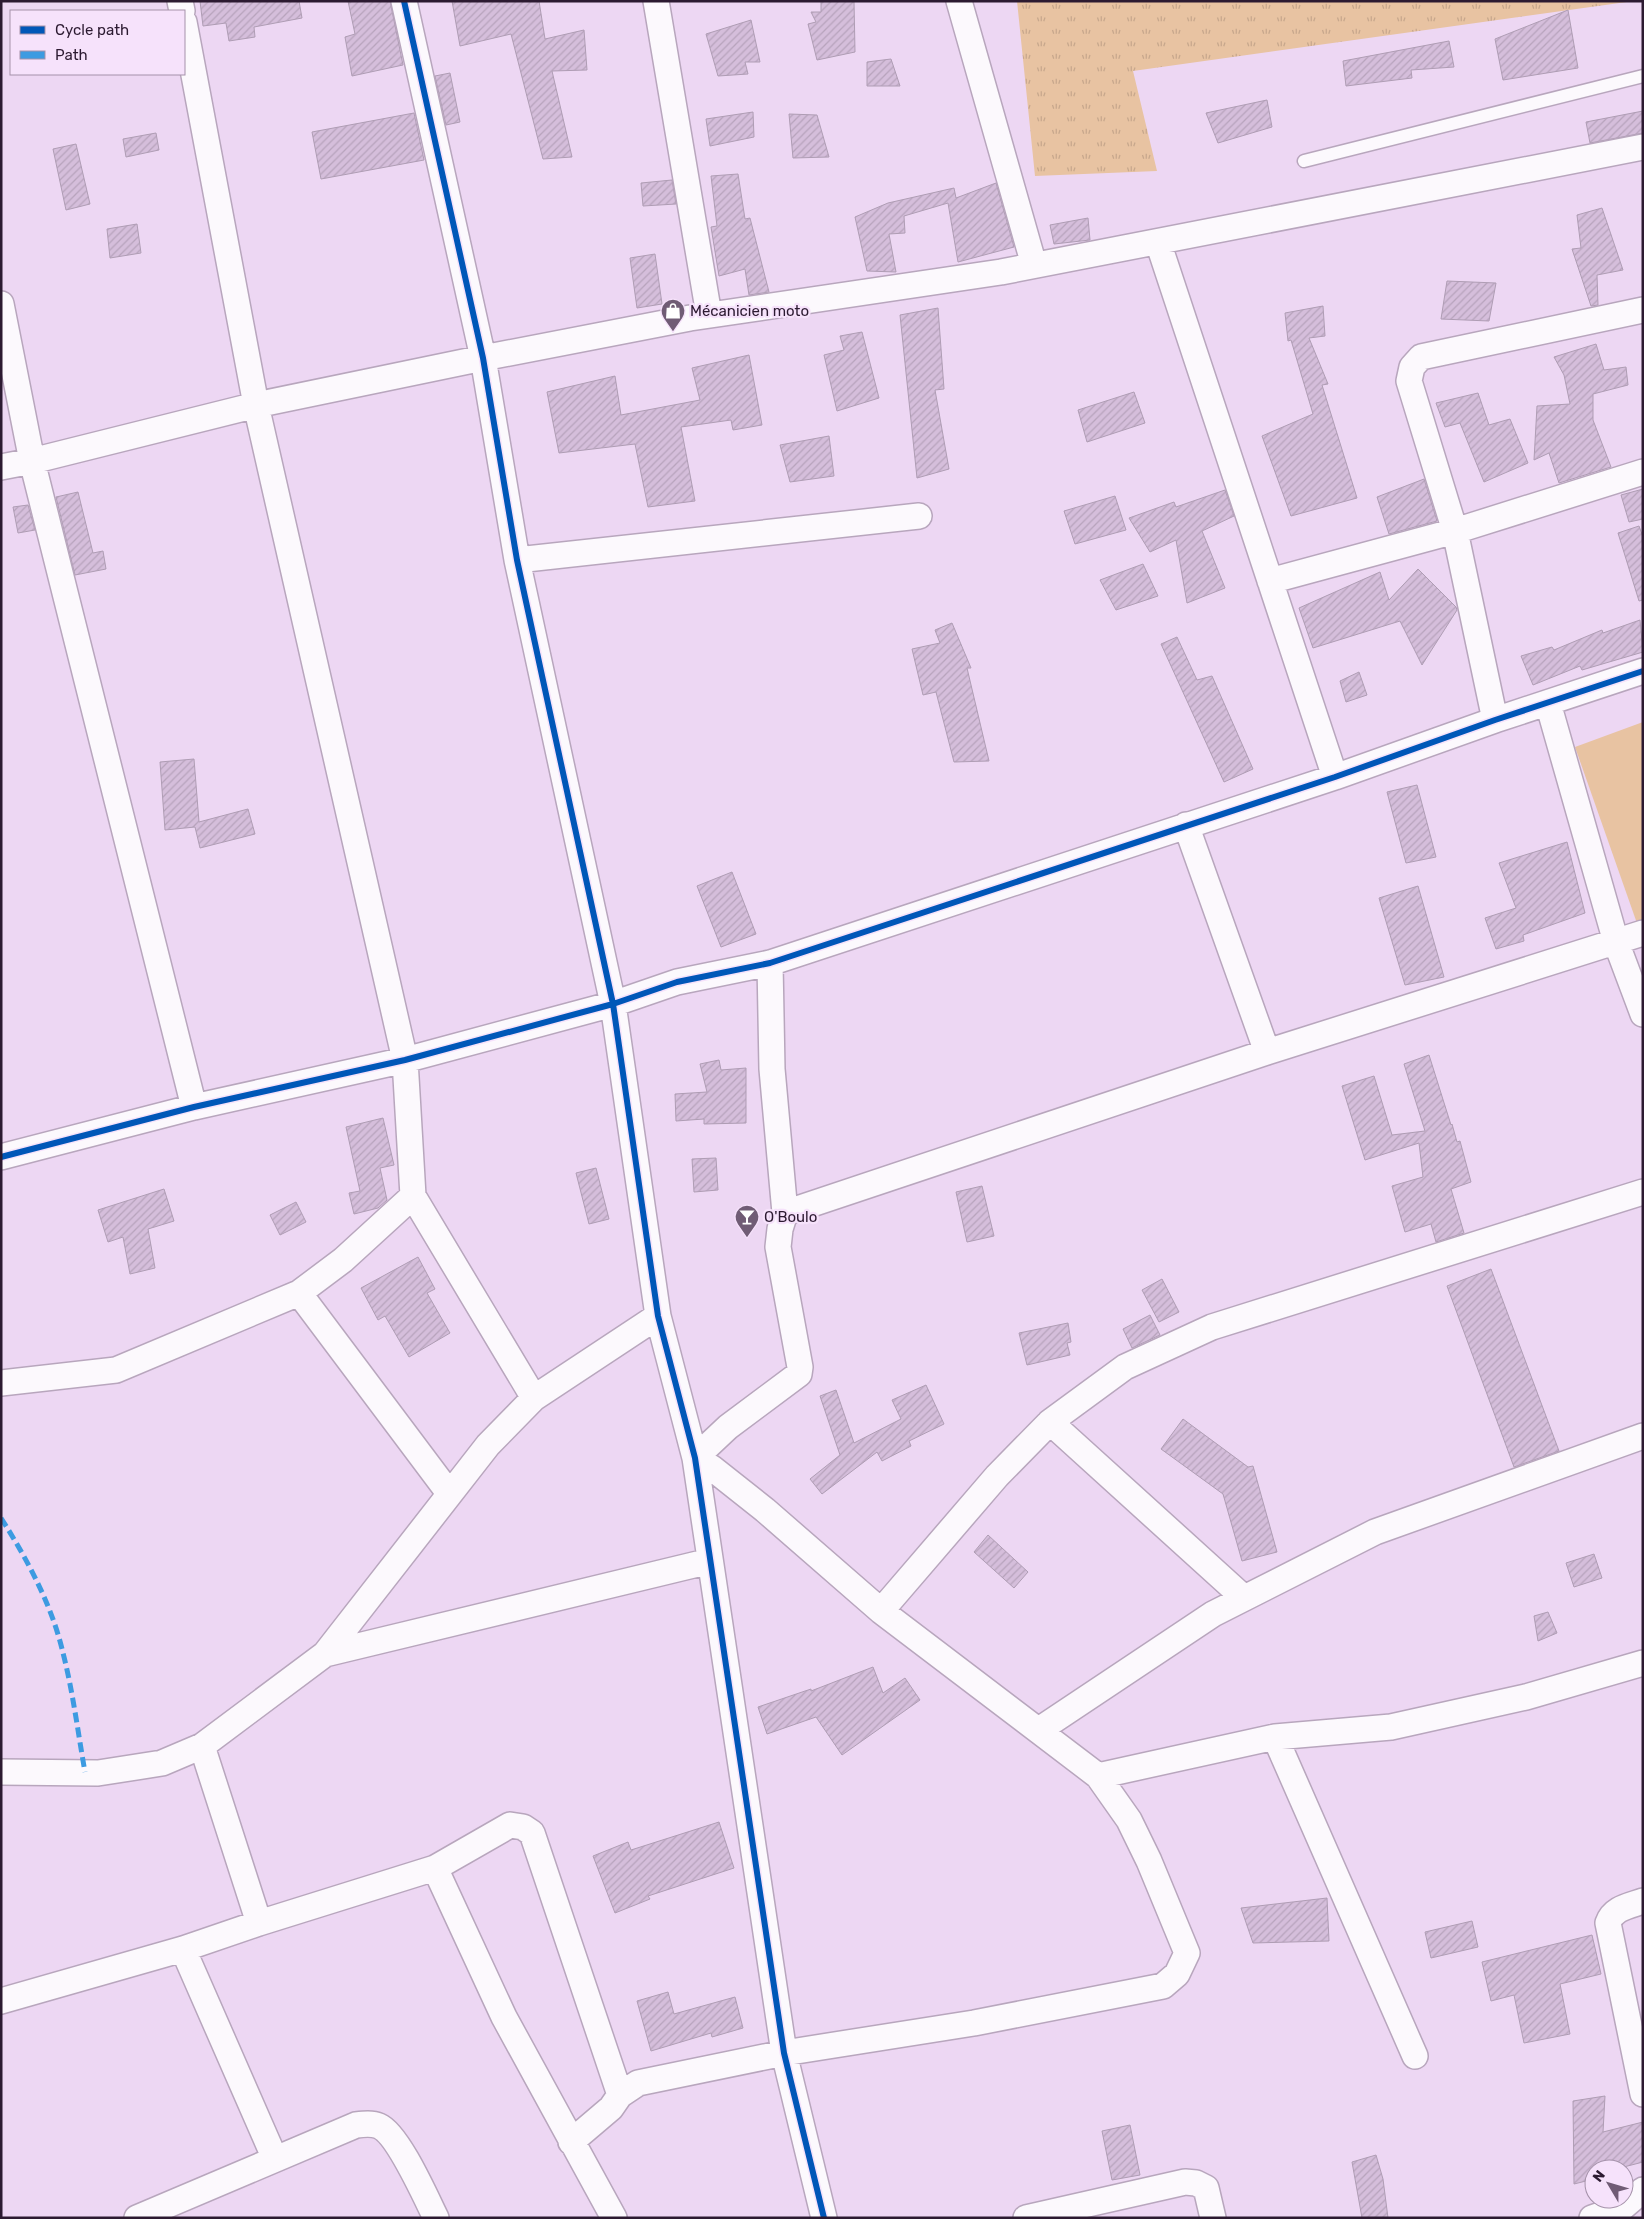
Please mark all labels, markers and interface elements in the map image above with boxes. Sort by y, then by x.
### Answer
legend [10,10,185,75]
text: Cycle path [55,21,129,39]
text: Path [55,46,88,64]
shop icon: Mécanicien moto [660,298,686,332]
place label: Mécanicien moto [690,302,809,320]
bar icon: O'Boulo [734,1204,760,1238]
place label: O'Boulo [764,1208,817,1226]
north arrow [1584,2159,1634,2209]
text: N [1589,2167,1609,2186]

